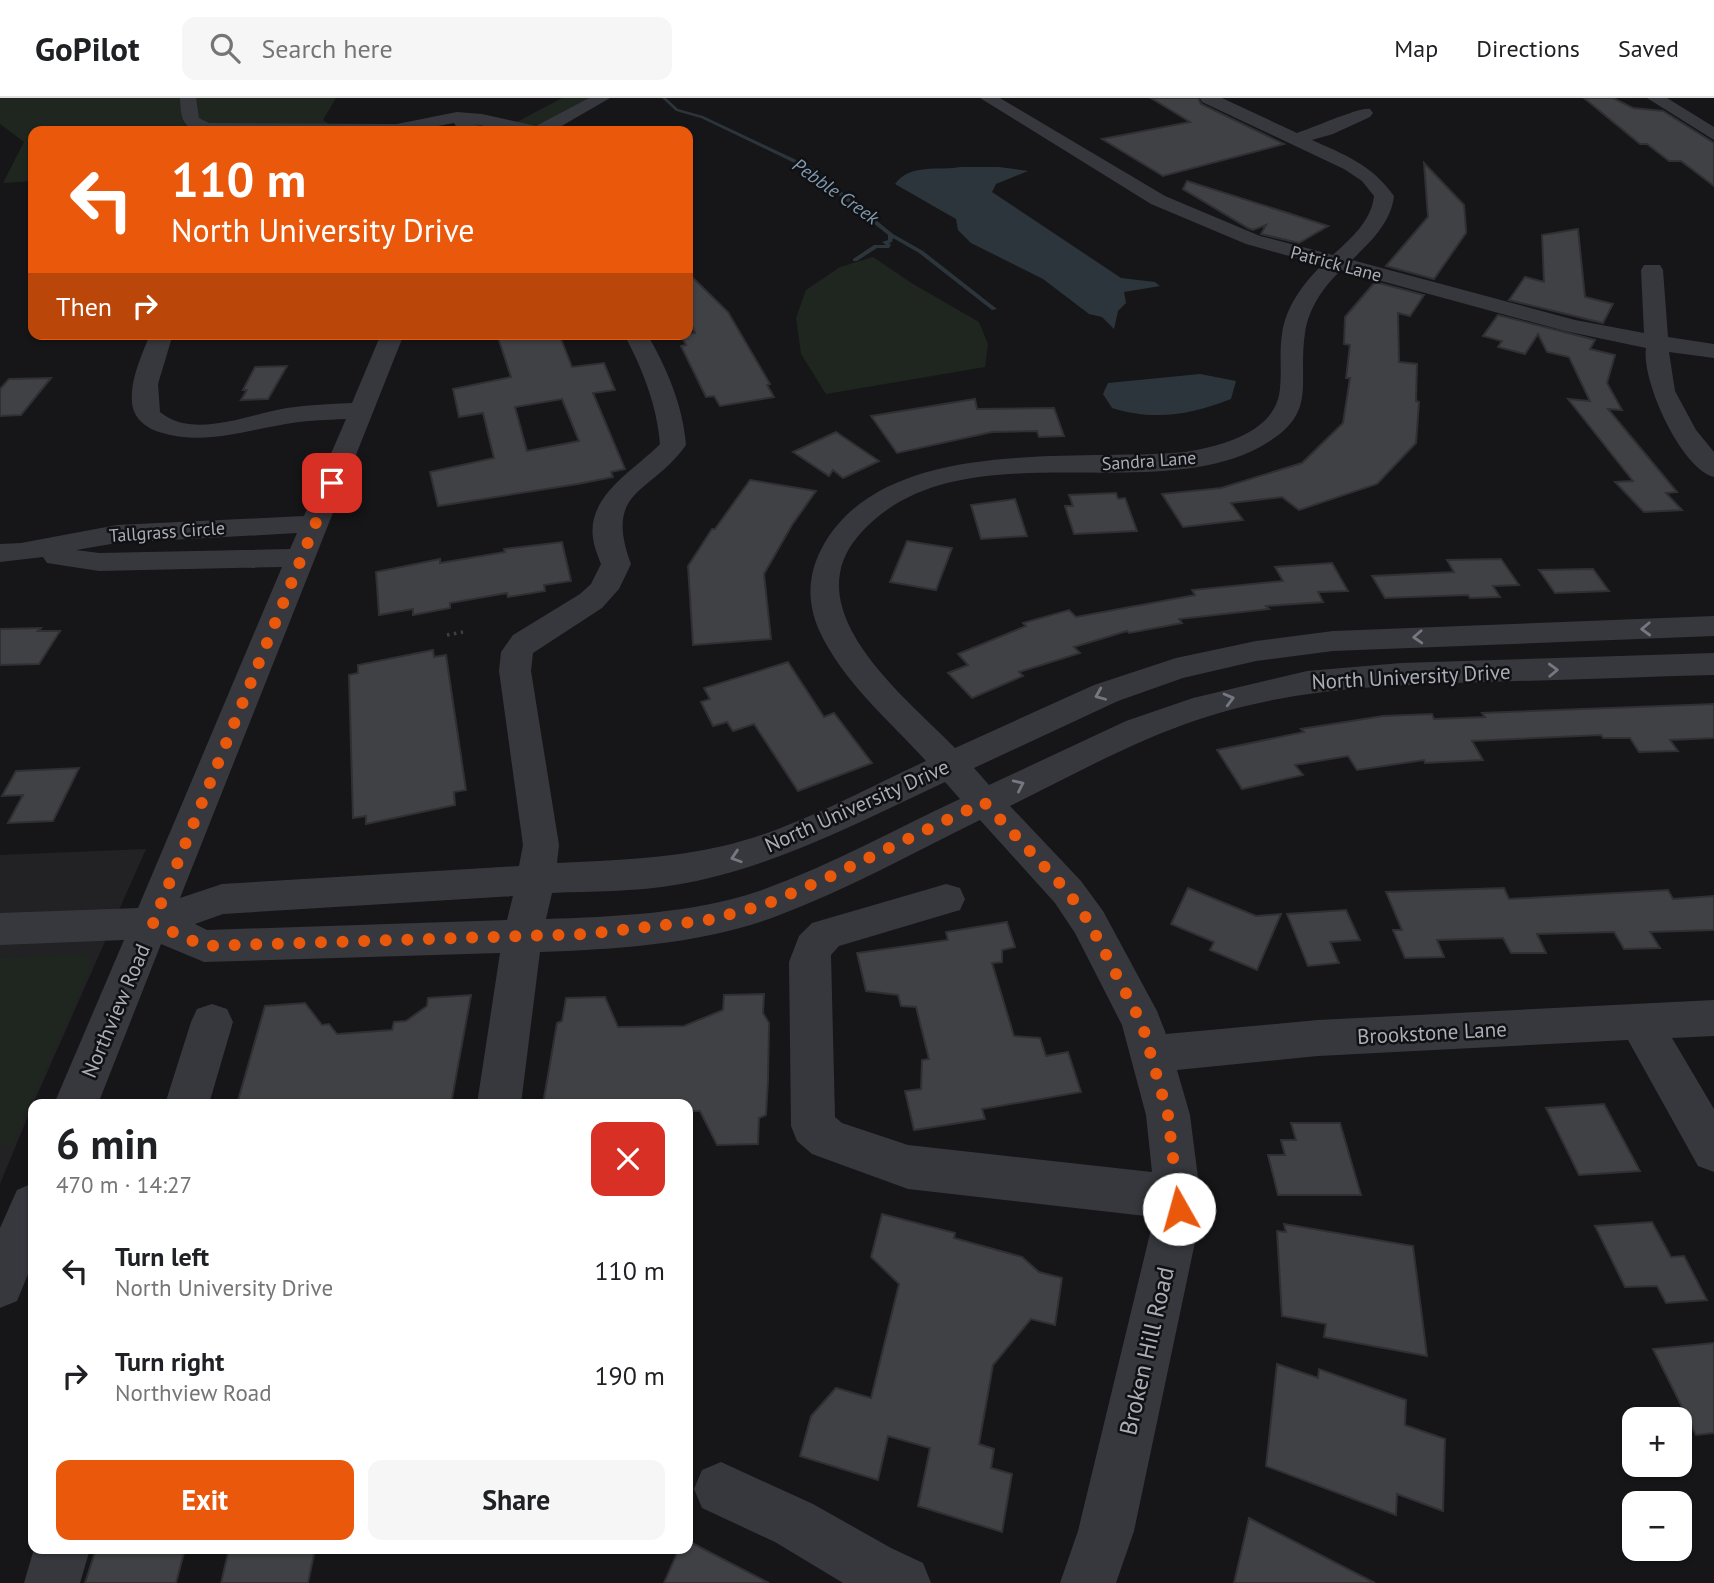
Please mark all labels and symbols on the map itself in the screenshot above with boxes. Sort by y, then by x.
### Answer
water label: Pebble Creek [788,153,885,230]
street label: Patrick Lane [1288,240,1384,287]
street label: Sandra Lane [1101,446,1197,475]
pin [302,453,362,513]
street label: Tallgrass Circle [108,516,226,547]
one-way arrow [1640,621,1651,636]
one-way arrow [1413,629,1424,644]
street label: North University Drive [1311,658,1511,695]
one-way arrow [1548,662,1558,678]
one-way arrow [1095,687,1107,701]
one-way arrow [1223,693,1235,707]
street label: North University Drive [760,753,953,858]
one-way arrow [1012,779,1024,793]
one-way arrow [730,849,742,863]
street label: Northview Road [75,940,156,1082]
street label: Brookstone Lane [1357,1015,1507,1050]
position arrow [1142,1172,1216,1246]
street label: Broken Hill Road [1112,1264,1181,1438]

